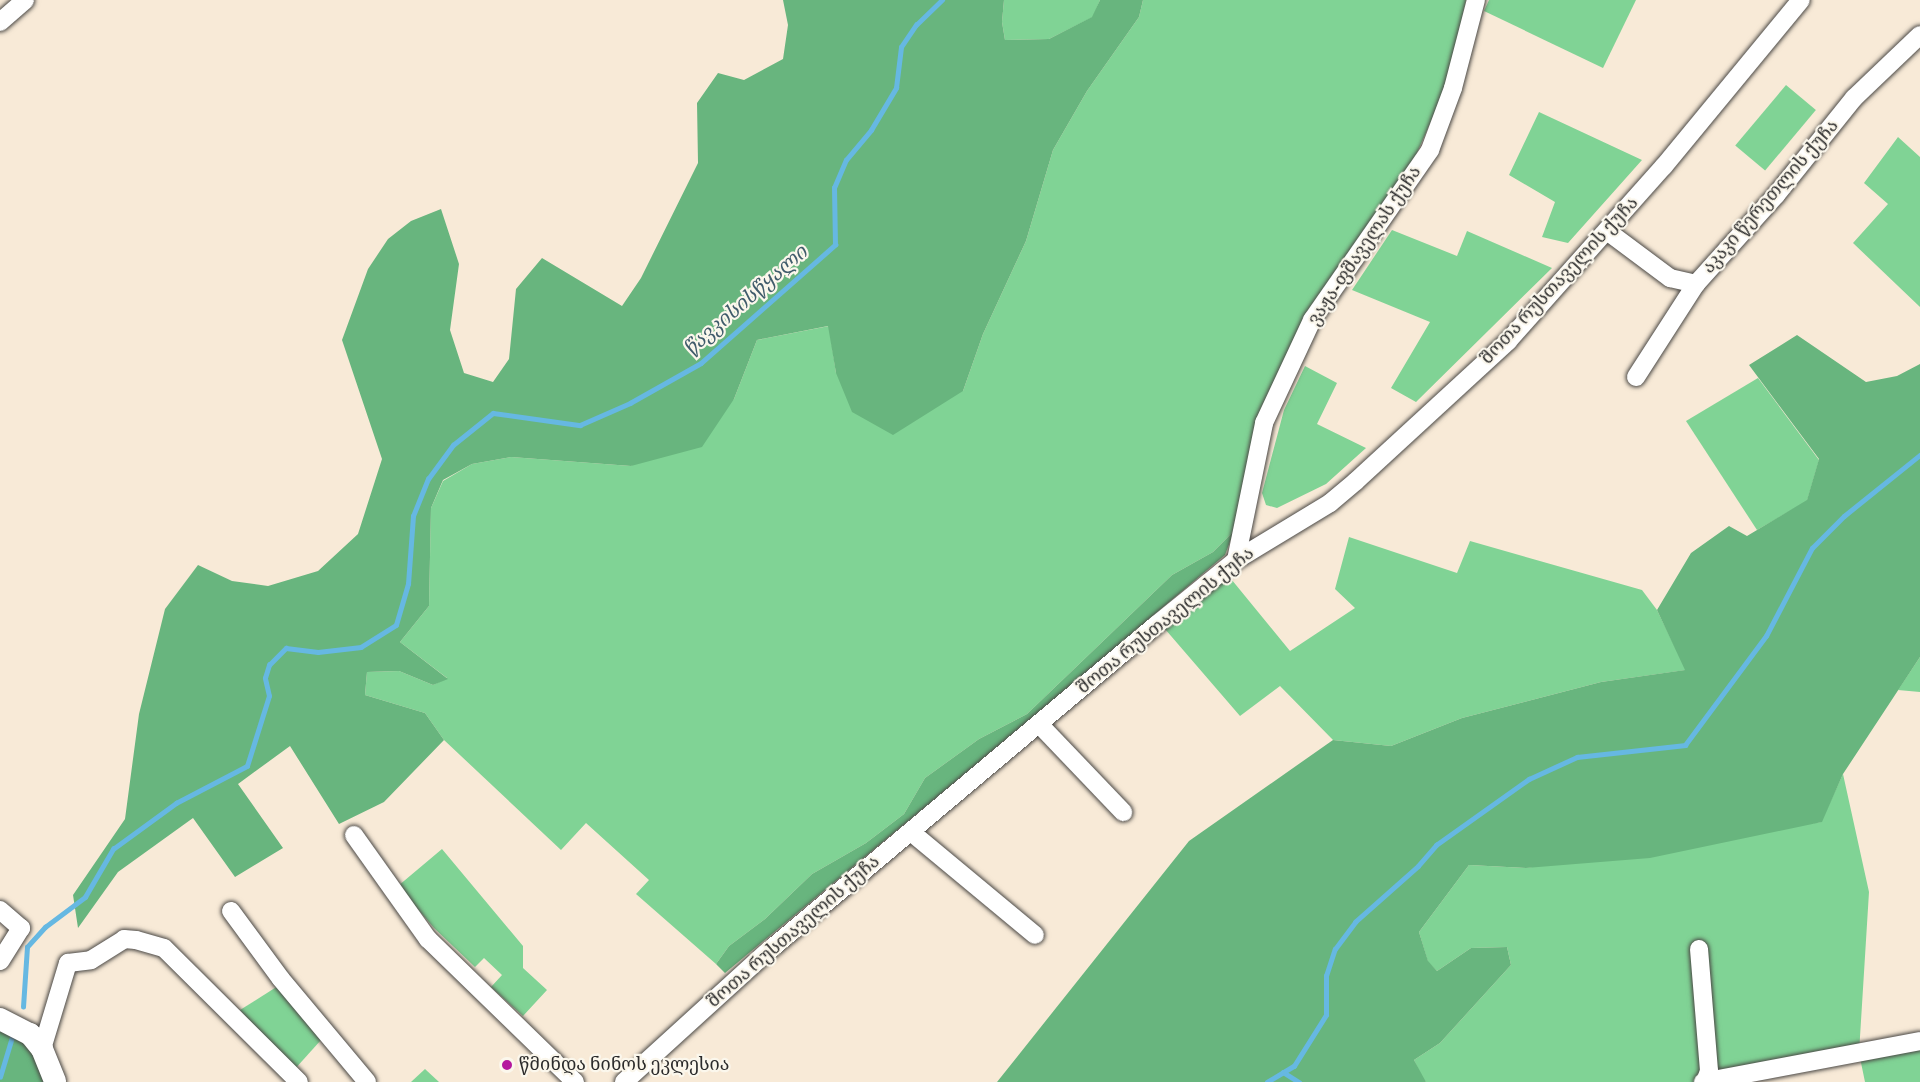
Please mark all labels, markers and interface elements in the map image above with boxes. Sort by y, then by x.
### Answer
street label: აკაკი წერეთლის ქუჩა [1698,116,1844,278]
street label: ვაჟა-ფშაველას ქუჩა [1304,162,1426,330]
street label: შოთა რუსთაველის ქუჩა [1477,193,1643,369]
water label: წავკისისწყალი [679,241,813,361]
street label: შოთა რუსთაველის ქუჩა [1073,543,1259,699]
street label: შოთა რუსთაველის ქუჩა [703,851,885,1013]
place label: წმინდა ნინოს ეკლესია [519,1054,729,1076]
marker: წმინდა ნინოს ეკლესია [500,1058,514,1072]

